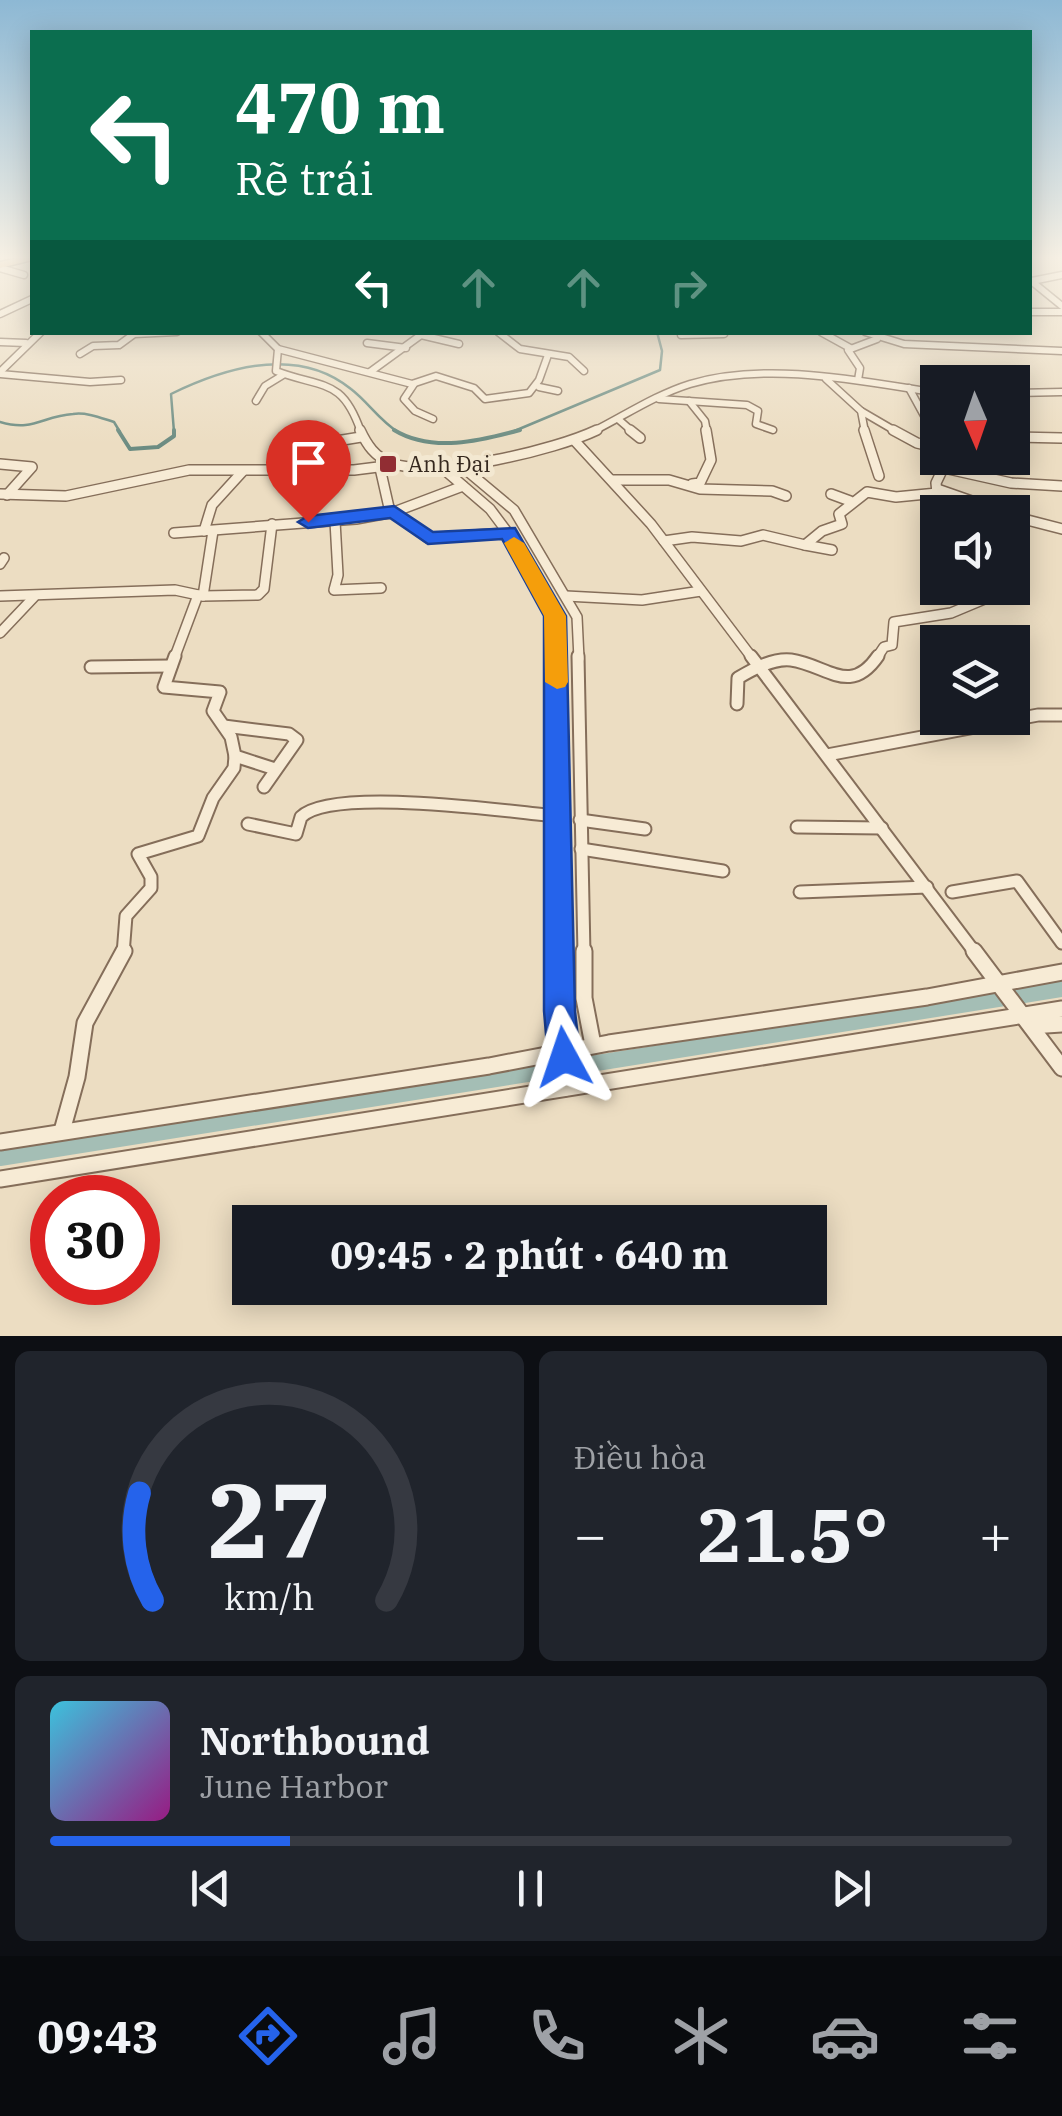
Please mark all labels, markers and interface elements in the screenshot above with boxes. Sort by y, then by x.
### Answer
text: 470 m [235,61,445,152]
icon: left [70,70,200,200]
text: Rẽ trái [235,149,374,207]
icon: left [346,260,401,315]
icon: ahead [451,260,506,315]
icon: ahead [556,260,611,315]
icon: right [661,260,716,315]
north arrow [920,365,1030,475]
map controls [920,365,1030,735]
pin [266,420,351,523]
icon: arrive [281,435,336,490]
place label: Anh Đại [408,449,491,478]
marker: Anh Đại [377,453,399,475]
button: sound [920,495,1030,605]
button: layers [920,625,1030,735]
position arrow [512,1005,616,1109]
speed limit sign: 30 [30,1175,160,1305]
text: 09:45 · 2 phút · 640 m [330,1230,729,1279]
text: Điều hòa [574,1436,706,1478]
text: 27 [207,1451,332,1587]
text: 21.5° [697,1485,888,1583]
text: − [574,1499,607,1570]
text: + [979,1499,1012,1570]
text: km/h [224,1573,314,1620]
text: Northbound [200,1716,430,1765]
text: June Harbor [200,1765,388,1807]
icon: previous [183,1861,238,1916]
icon: pause [503,1861,558,1916]
icon: next [824,1861,879,1916]
icon: directions [233,2001,303,2071]
icon: music [377,2001,447,2071]
icon: phone [522,2001,592,2071]
icon: climate [666,2001,736,2071]
icon: car [810,2001,880,2071]
icon: filters [955,2001,1025,2071]
text: 09:43 [37,2007,159,2065]

